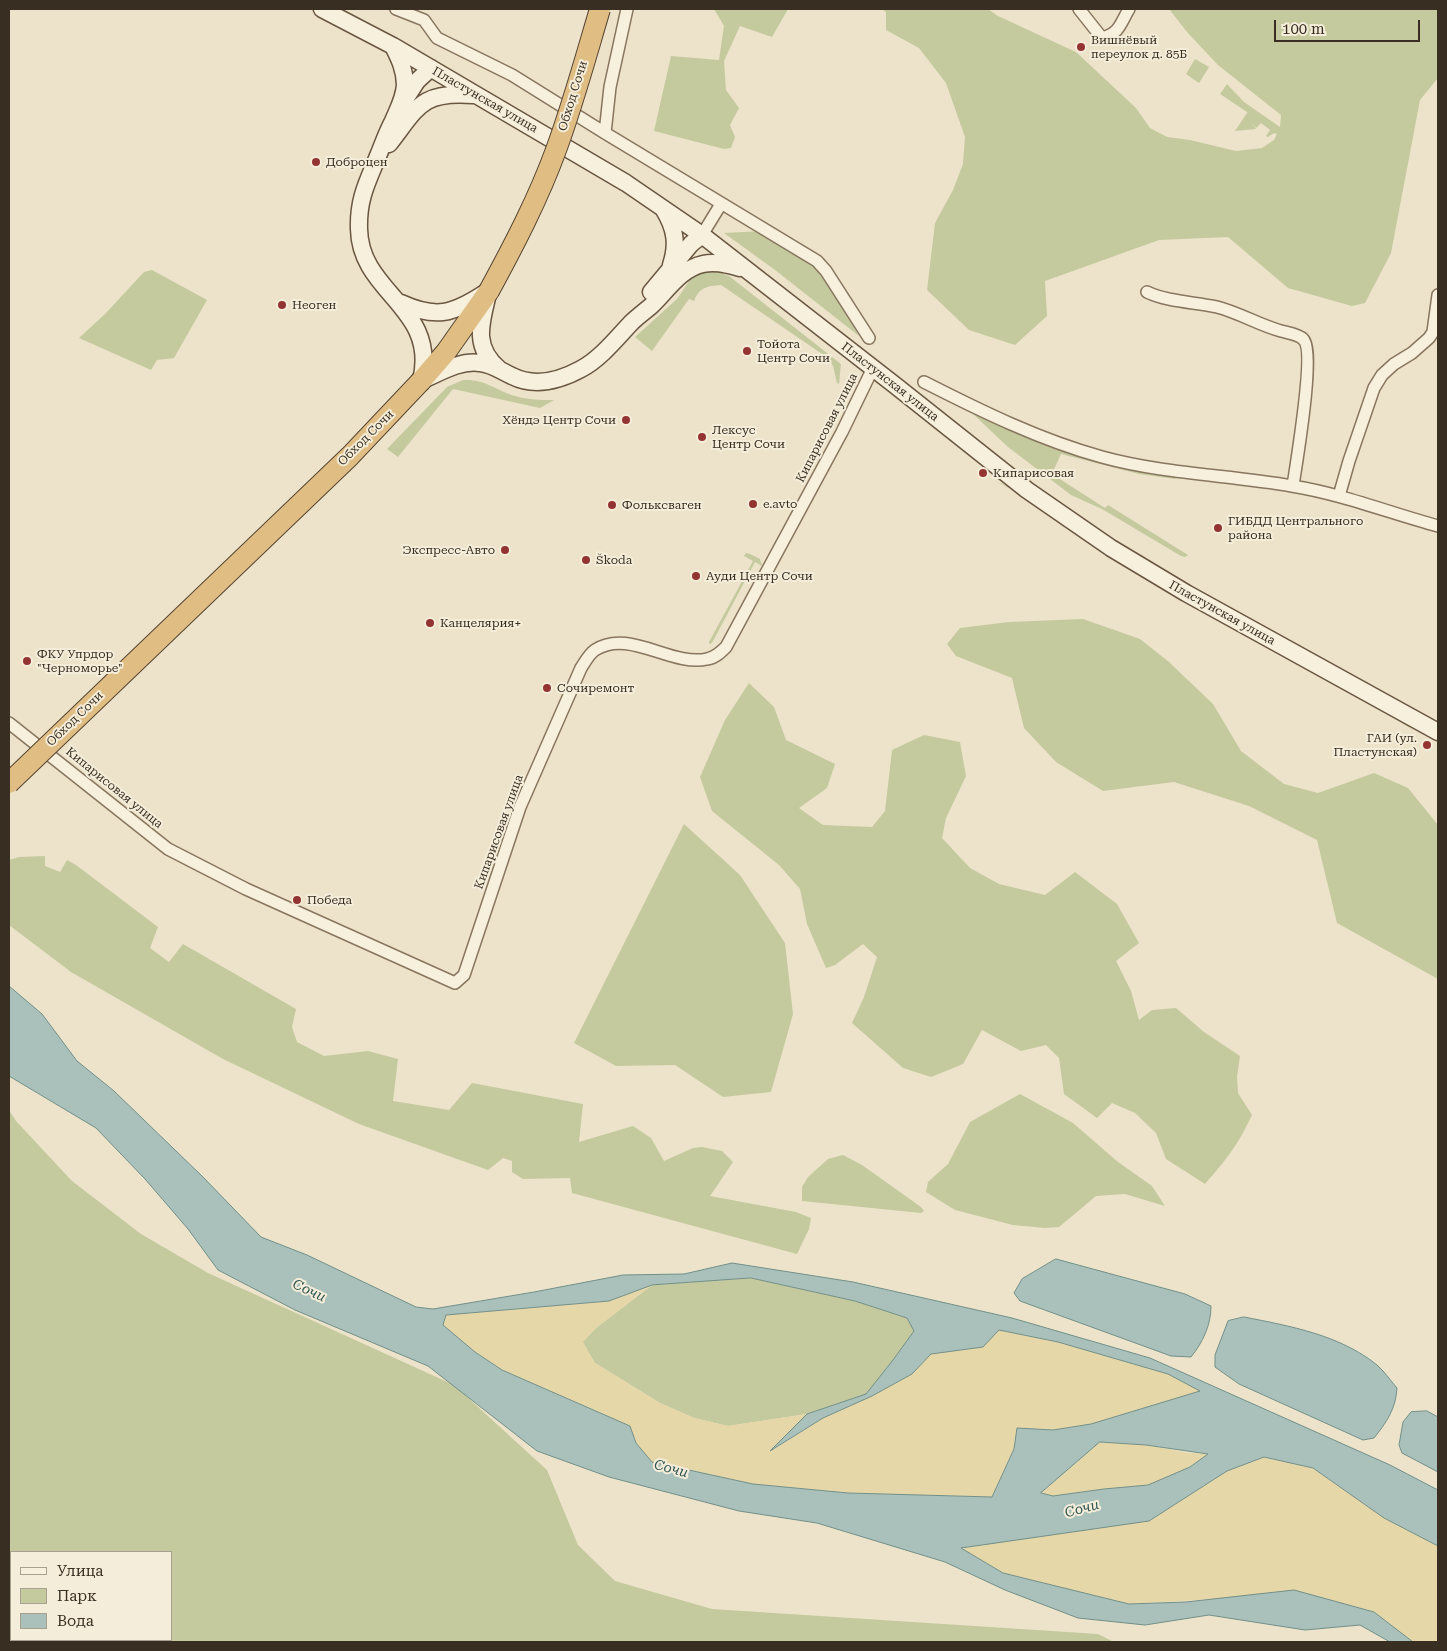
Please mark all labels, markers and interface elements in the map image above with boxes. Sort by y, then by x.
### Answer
scale bar [1277,10,1423,42]
text: 100 m [1282,20,1325,38]
place label: Вишнёвый переулок д. 85Б [1091,33,1187,61]
marker: Вишнёвый переулок д. 85Б [1075,41,1087,53]
street label: Обход Сочи [555,59,591,133]
street label: Пластунская улица [430,64,540,136]
place label: Доброцен [326,155,388,169]
marker: Доброцен [310,156,322,168]
place label: Неоген [292,298,336,312]
marker: Неоген [276,299,288,311]
place label: Тойота Центр Сочи [757,337,830,365]
street label: Пластунская улица [839,340,941,424]
marker: Тойота Центр Сочи [741,345,753,357]
street label: Кипарисовая улица [793,371,861,485]
street label: Обход Сочи [335,407,397,469]
place label: Хёндэ Центр Сочи [502,413,616,427]
marker: Хёндэ Центр Сочи [620,414,632,426]
place label: Лексус Центр Сочи [712,423,785,451]
marker: Лексус Центр Сочи [696,431,708,443]
place label: Кипарисовая [993,466,1074,480]
marker: Кипарисовая [977,467,989,479]
place label: e.avto [763,497,797,511]
place label: Фольксваген [622,498,702,512]
marker: e.avto [747,498,759,510]
marker: Фольксваген [606,499,618,511]
place label: ГИБДД Центрального района [1228,514,1363,542]
marker: ГИБДД Центрального района [1212,522,1224,534]
place label: Экспресс-Авто [402,543,495,557]
marker: Экспресс-Авто [499,544,511,556]
place label: Škoda [596,553,632,567]
marker: Škoda [580,554,592,566]
place label: Ауди Центр Сочи [706,569,813,583]
marker: Ауди Центр Сочи [690,570,702,582]
street label: Пластунская улица [1166,578,1278,648]
place label: Канцелярия+ [440,616,521,630]
marker: Канцелярия+ [424,617,436,629]
place label: ФКУ Упрдор "Черноморье" [37,647,123,675]
marker: ФКУ Упрдор "Черноморье" [21,655,33,667]
place label: Сочиремонт [557,681,634,695]
marker: Сочиремонт [541,682,553,694]
street label: Обход Сочи [44,689,106,749]
place label: ГАИ (ул. Пластунская) [1333,731,1417,759]
marker: ГАИ (ул. Пластунская) [1421,739,1433,751]
street label: Кипарисовая улица [63,744,165,832]
street label: Кипарисовая улица [472,773,526,891]
place label: Победа [307,893,352,907]
marker: Победа [291,894,303,906]
water label: Сочи [290,1276,328,1306]
water label: Сочи [652,1456,690,1482]
water label: Сочи [1063,1496,1101,1522]
legend [10,1551,172,1641]
text: Улица [57,1562,103,1580]
text: Парк [57,1587,97,1605]
text: Вода [57,1612,94,1630]

